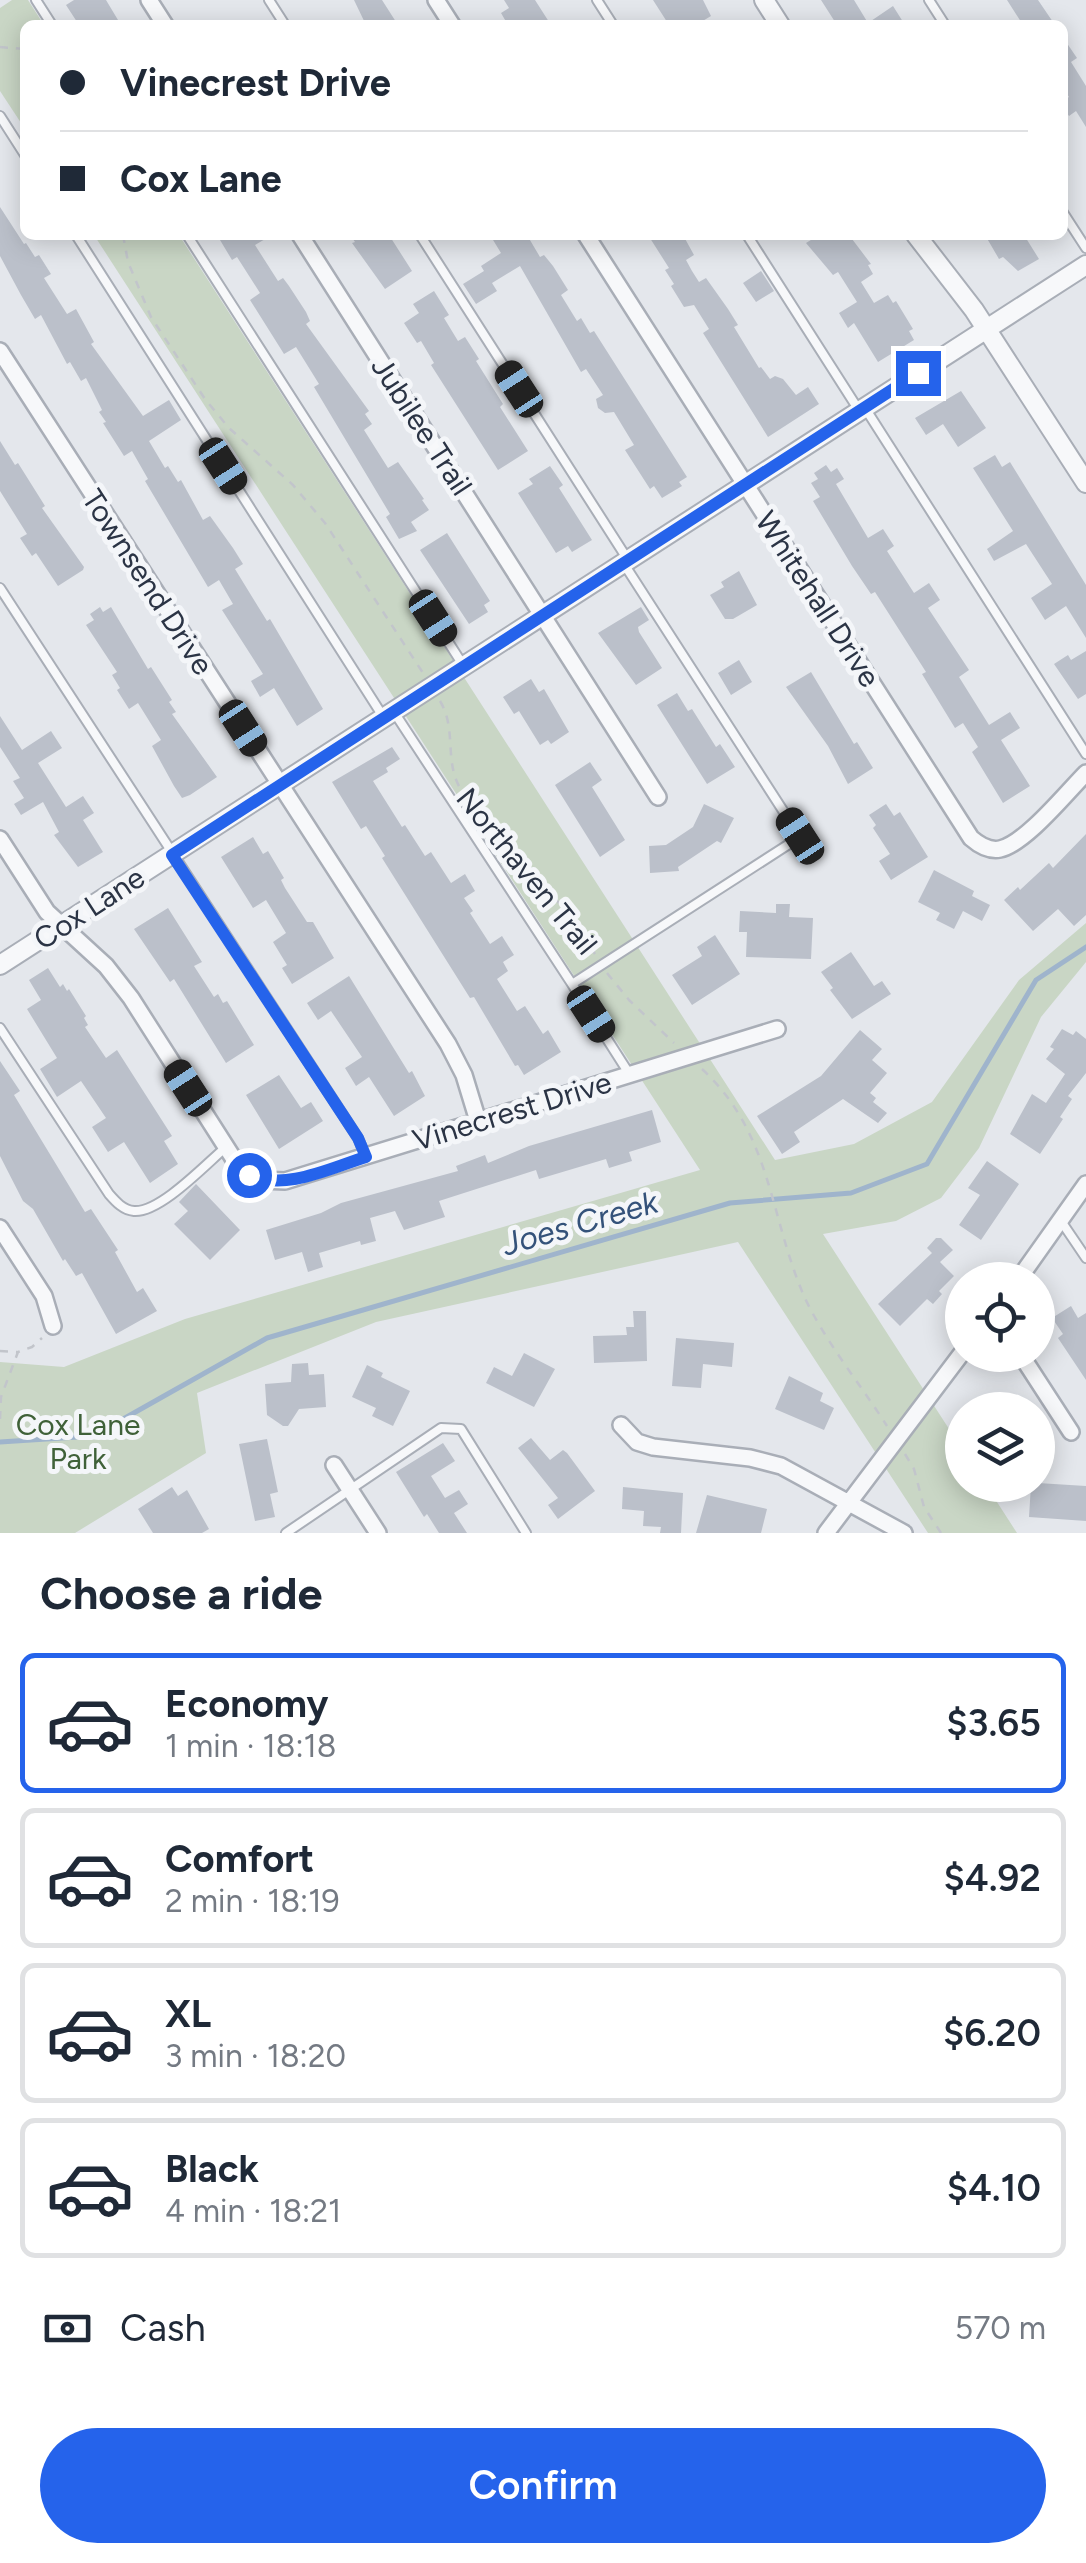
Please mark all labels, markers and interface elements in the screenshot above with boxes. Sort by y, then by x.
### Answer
text: Vinecrest Drive [120,60,391,106]
text: Cox Lane [120,156,282,202]
street label: Jubilee Trail [364,350,480,502]
route end [896,351,941,396]
car [490,356,548,422]
car [194,433,252,499]
street label: Townsend Drive [74,482,222,682]
street label: Whitehall Drive [747,504,889,694]
car [404,585,462,651]
car [214,695,272,761]
street label: Northaven Trail [448,780,606,962]
car [771,803,829,869]
street label: Cox Lane [27,859,151,957]
car [562,981,620,1047]
car [159,1055,217,1121]
street label: Vinecrest Drive [408,1063,616,1159]
route start [227,1153,272,1198]
water label: Joes Creek [497,1182,664,1264]
map controls [945,1262,1055,1502]
button: locate [945,1262,1055,1372]
button: layers [945,1392,1055,1502]
park label: Cox Lane Park [16,1406,140,1477]
text: Choose a ride [40,1566,322,1620]
icon: car [45,1678,135,1768]
text: Economy [165,1681,328,1727]
text: $3.65 [946,1700,1041,1746]
text: 1 min · 18:18 [165,1727,336,1765]
icon: car [45,1833,135,1923]
text: Comfort [165,1836,314,1882]
text: $4.92 [944,1855,1041,1901]
text: 2 min · 18:19 [165,1882,340,1920]
icon: car [45,1988,135,2078]
text: XL [165,1991,211,2037]
text: $6.20 [943,2010,1041,2056]
text: 3 min · 18:20 [165,2037,346,2075]
icon: car [45,2143,135,2233]
text: Black [165,2146,259,2192]
text: $4.10 [947,2165,1041,2211]
text: 4 min · 18:21 [165,2192,341,2230]
icon: cash [40,2301,95,2356]
text: Cash [120,2305,206,2351]
text: 570 m [955,2309,1046,2347]
button: Confirm [40,2428,1046,2543]

